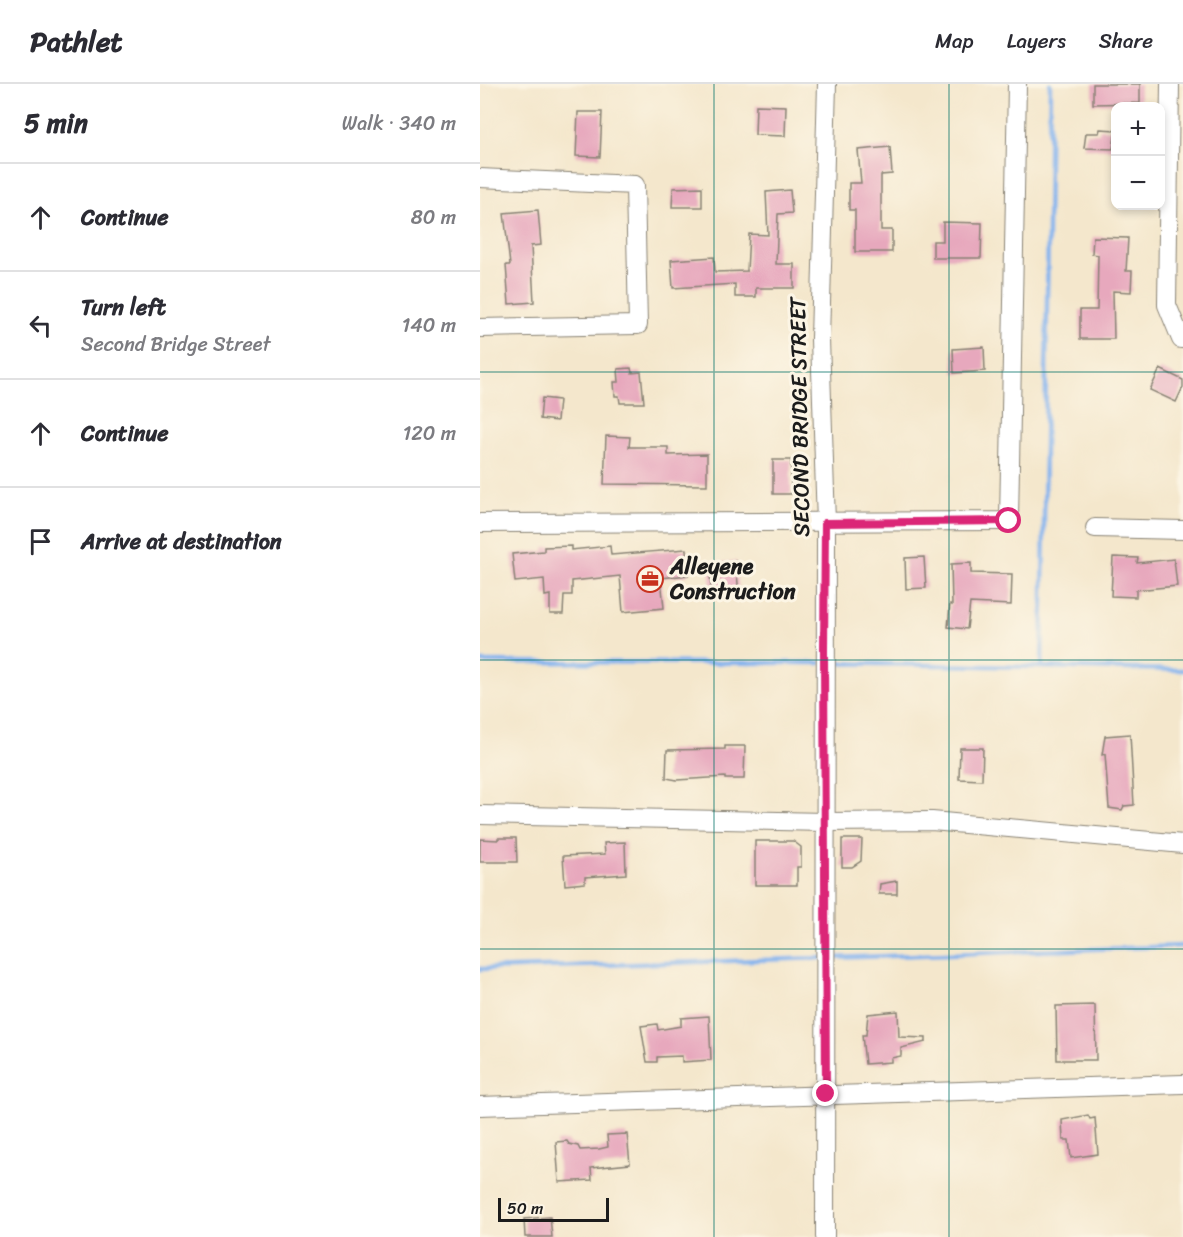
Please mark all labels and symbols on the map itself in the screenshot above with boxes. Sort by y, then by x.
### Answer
street label: SECOND BRIDGE STREET [778,296,821,537]
route start [995,507,1021,533]
place label: Alleyene Construction [669,547,796,611]
office icon: Alleyene Construction [635,564,665,594]
route end [812,1080,838,1106]
scale bar [498,1195,609,1222]

